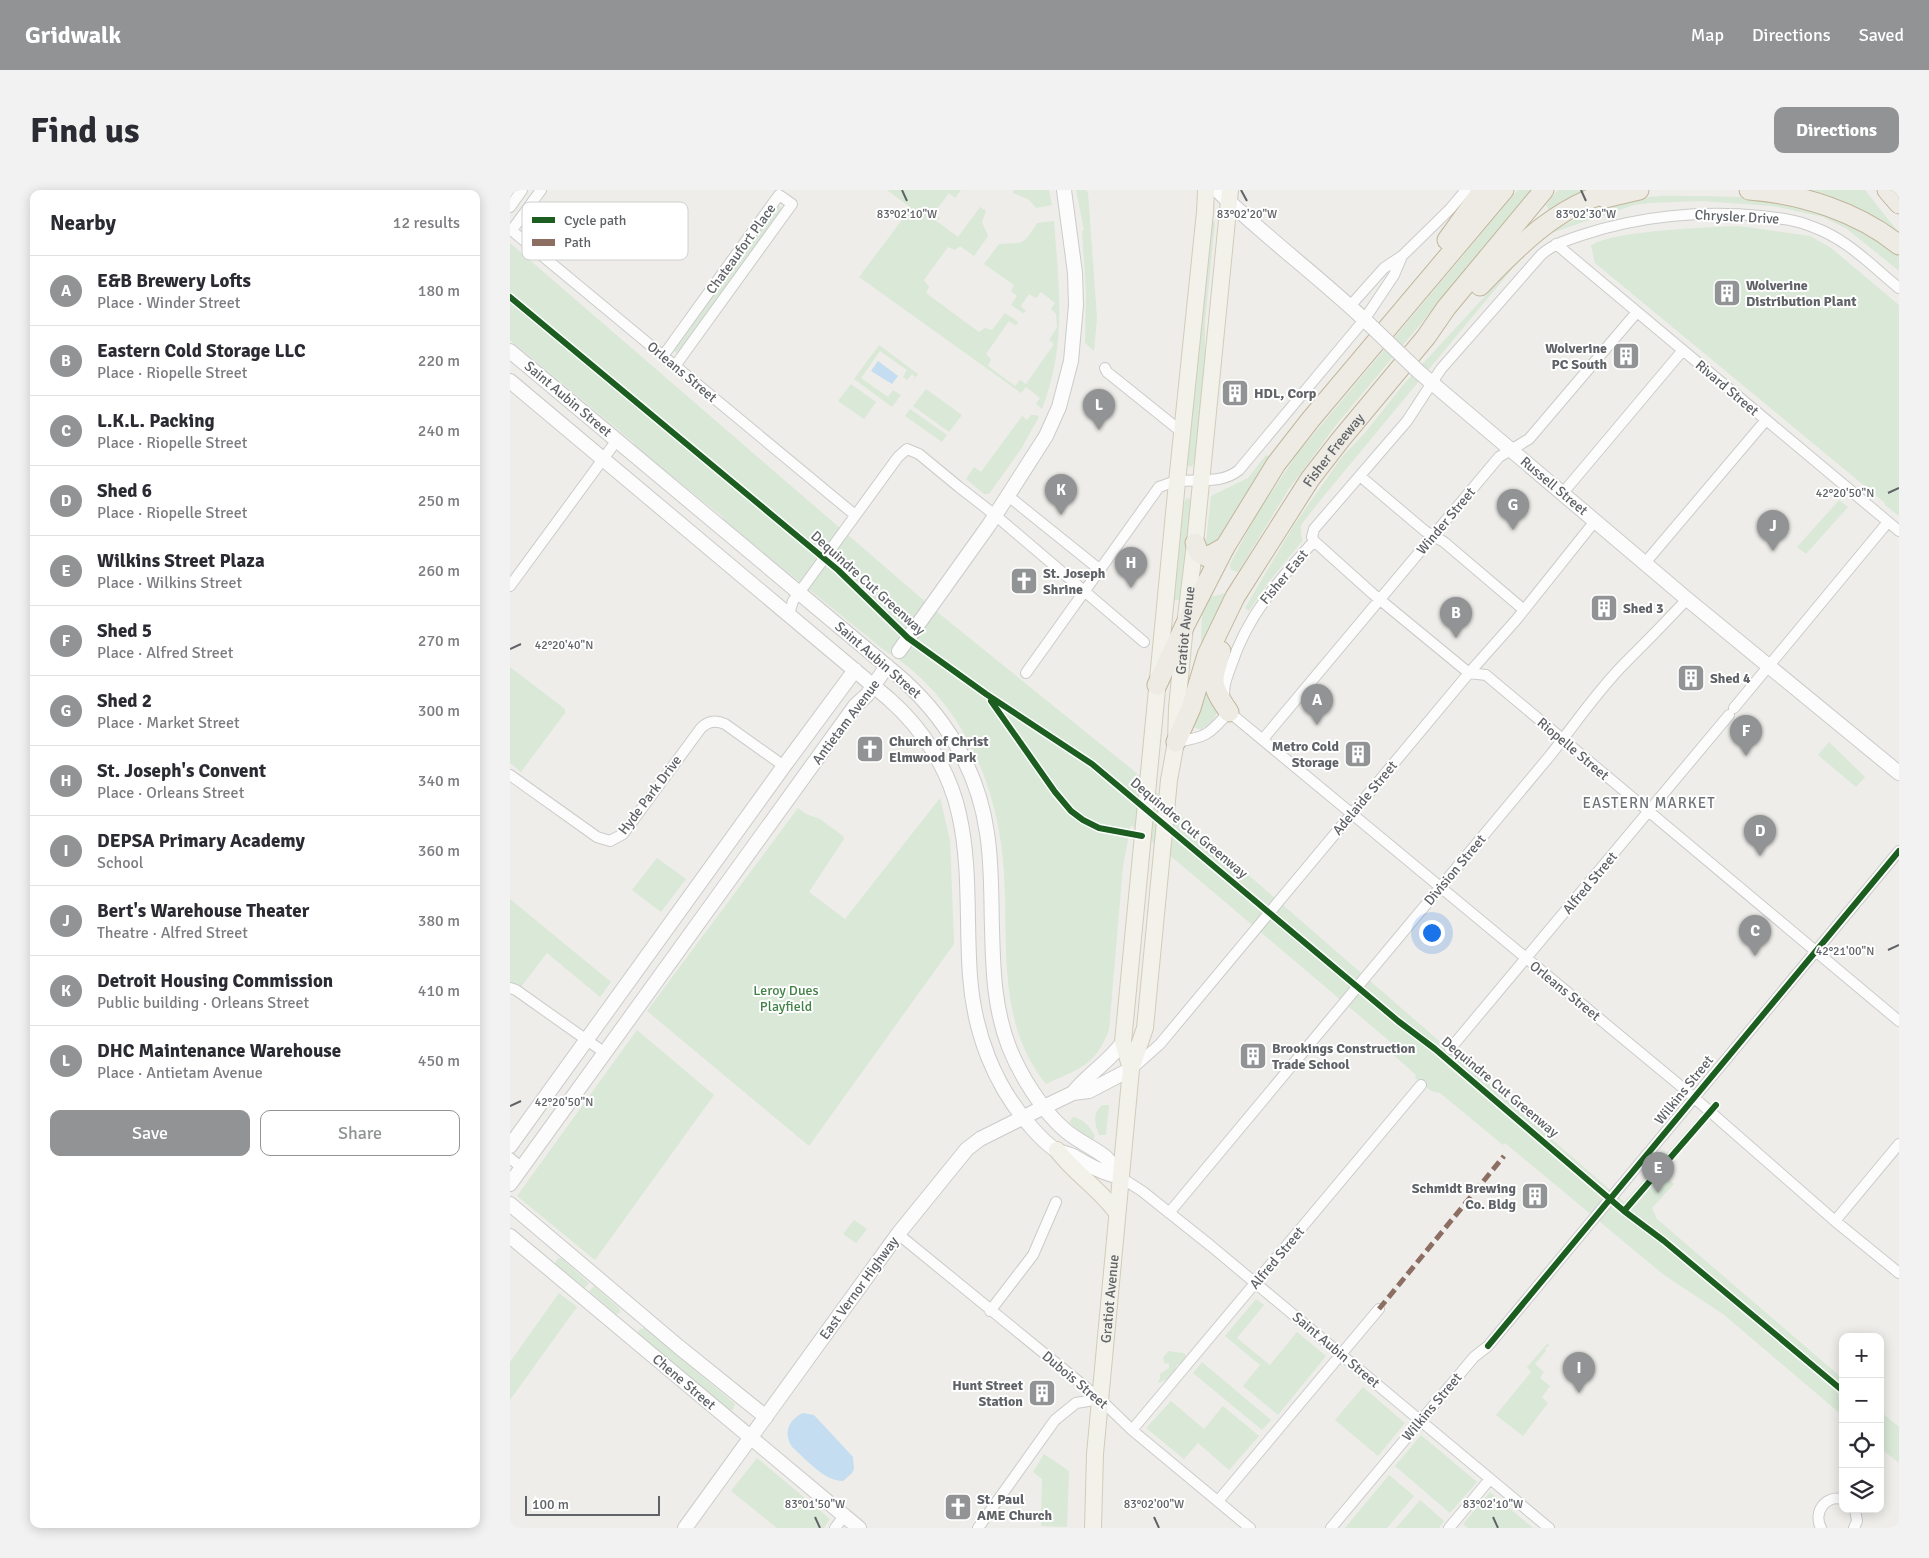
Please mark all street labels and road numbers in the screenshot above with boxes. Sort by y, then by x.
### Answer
street label: Chateaufort Place [703,201,779,297]
street label: Chrysler Drive [1694,206,1780,228]
street label: Orleans Street [644,338,720,406]
street label: Rivard Street [1692,357,1762,419]
street label: Saint Aubin Street [521,358,615,441]
street label: Fisher Freeway [1299,409,1368,490]
street label: Russell Street [1517,453,1591,519]
street label: Winder Street [1413,484,1479,558]
street label: Dequindre Cut Greenway [807,527,929,639]
street label: Fisher East [1256,546,1312,608]
street label: Gratiot Avenue [1172,585,1198,675]
street label: Saint Aubin Street [831,618,925,702]
street label: Antietam Avenue [809,676,883,768]
street label: Riopelle Street [1534,714,1612,784]
street label: Hyde Park Drive [615,752,685,838]
street label: Adelaide Street [1329,757,1401,839]
street label: Dequindre Cut Greenway [1127,774,1251,882]
street label: Division Street [1420,831,1490,909]
street label: Alfred Street [1559,848,1621,918]
street label: Orleans Street [1526,957,1604,1025]
street label: Dequindre Cut Greenway [1438,1033,1562,1141]
street label: Wilkins Street [1651,1052,1717,1128]
street label: Alfred Street [1246,1223,1308,1293]
street label: East Vernor Highway [816,1233,902,1343]
street label: Gratiot Avenue [1097,1254,1122,1344]
street label: Saint Aubin Street [1289,1309,1383,1392]
street label: Dubois Street [1039,1347,1112,1413]
street label: Chene Street [649,1351,719,1413]
street label: Wilkins Street [1399,1369,1466,1445]

